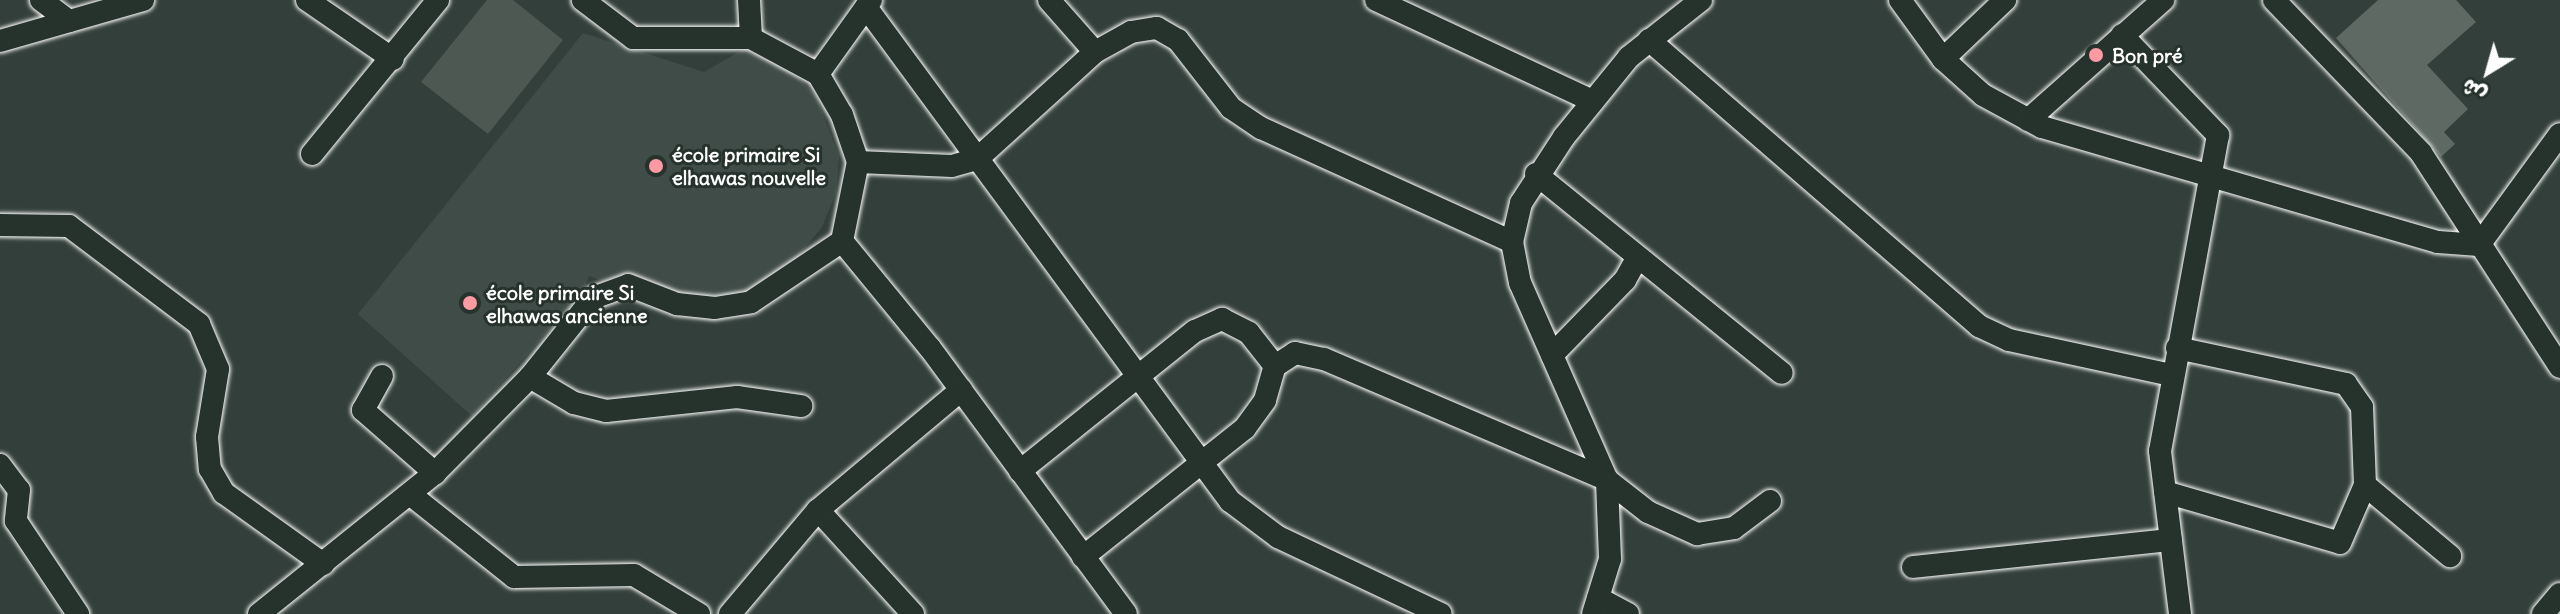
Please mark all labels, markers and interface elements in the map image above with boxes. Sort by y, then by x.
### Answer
north arrow [2448,32,2528,112]
place label: Bon pré [2112,43,2182,67]
marker: Bon pré [2087,46,2105,64]
text: ش [2455,73,2492,110]
place label: école primaire Si elhawas nouvelle [672,142,826,189]
marker: école primaire Si elhawas nouvelle [647,157,665,175]
place label: école primaire Si elhawas ancienne [486,280,648,327]
marker: école primaire Si elhawas ancienne [461,294,479,312]

